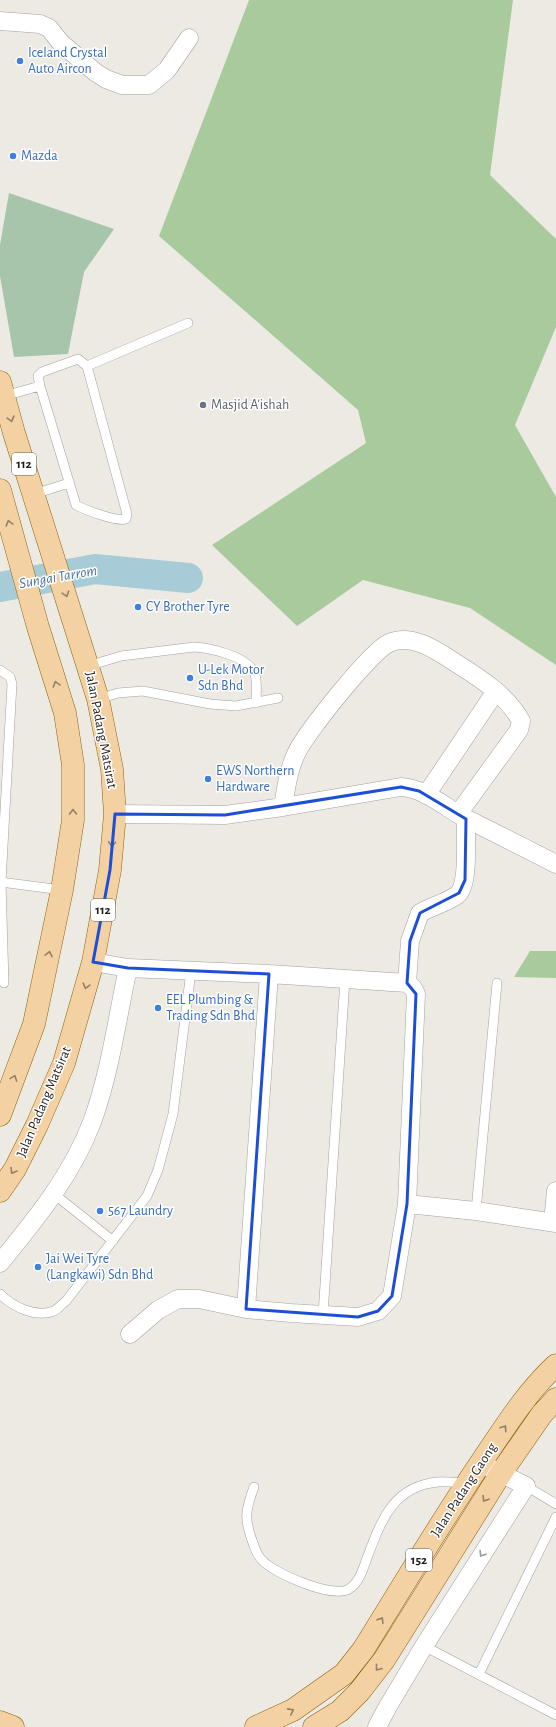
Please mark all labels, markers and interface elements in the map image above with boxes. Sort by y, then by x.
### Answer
place label: Iceland Crystal Auto Aircon [28,46,107,76]
marker: Iceland Crystal Auto Aircon [15,56,25,66]
place label: Mazda [21,149,58,163]
marker: Mazda [8,151,18,161]
place label: Masjid A'ishah [211,398,289,412]
marker: Masjid A'ishah [198,400,208,410]
one-way arrow [6,416,14,422]
road number: 112 [12,453,36,475]
one-way arrow [5,520,14,527]
water label: Sungai Tarrom [18,563,98,591]
one-way arrow [61,590,70,597]
place label: CY Brother Tyre [146,600,230,614]
marker: CY Brother Tyre [133,602,143,612]
place label: U-Lek Motor Sdn Bhd [198,663,265,693]
street label: Jalan Padang Matsirat [83,670,119,790]
marker: U-Lek Motor Sdn Bhd [185,673,195,683]
one-way arrow [52,681,61,688]
place label: EWS Northern Hardware [216,764,294,794]
marker: EWS Northern Hardware [203,774,213,784]
one-way arrow [69,809,77,815]
one-way arrow [108,841,117,847]
road number: 112 [91,899,115,921]
one-way arrow [44,950,52,957]
one-way arrow [82,982,91,989]
place label: EEL Plumbing & Trading Sdn Bhd [166,993,255,1023]
marker: EEL Plumbing & Trading Sdn Bhd [153,1003,163,1013]
street label: Jalan Padang Matsirat [14,1044,74,1159]
one-way arrow [9,1075,18,1082]
one-way arrow [10,1167,18,1174]
place label: 567 Laundry [108,1204,173,1218]
marker: 567 Laundry [95,1206,105,1216]
place label: Jai Wei Tyre (Langkawi) Sdn Bhd [46,1252,153,1282]
marker: Jai Wei Tyre (Langkawi) Sdn Bhd [33,1262,43,1272]
one-way arrow [499,1425,507,1432]
street label: Jalan Padang Gaong [429,1440,500,1539]
one-way arrow [482,1495,489,1502]
road number: 152 [406,1549,432,1571]
one-way arrow [480,1550,487,1557]
one-way arrow [377,1617,384,1624]
one-way arrow [375,1664,382,1671]
one-way arrow [287,1708,295,1715]

